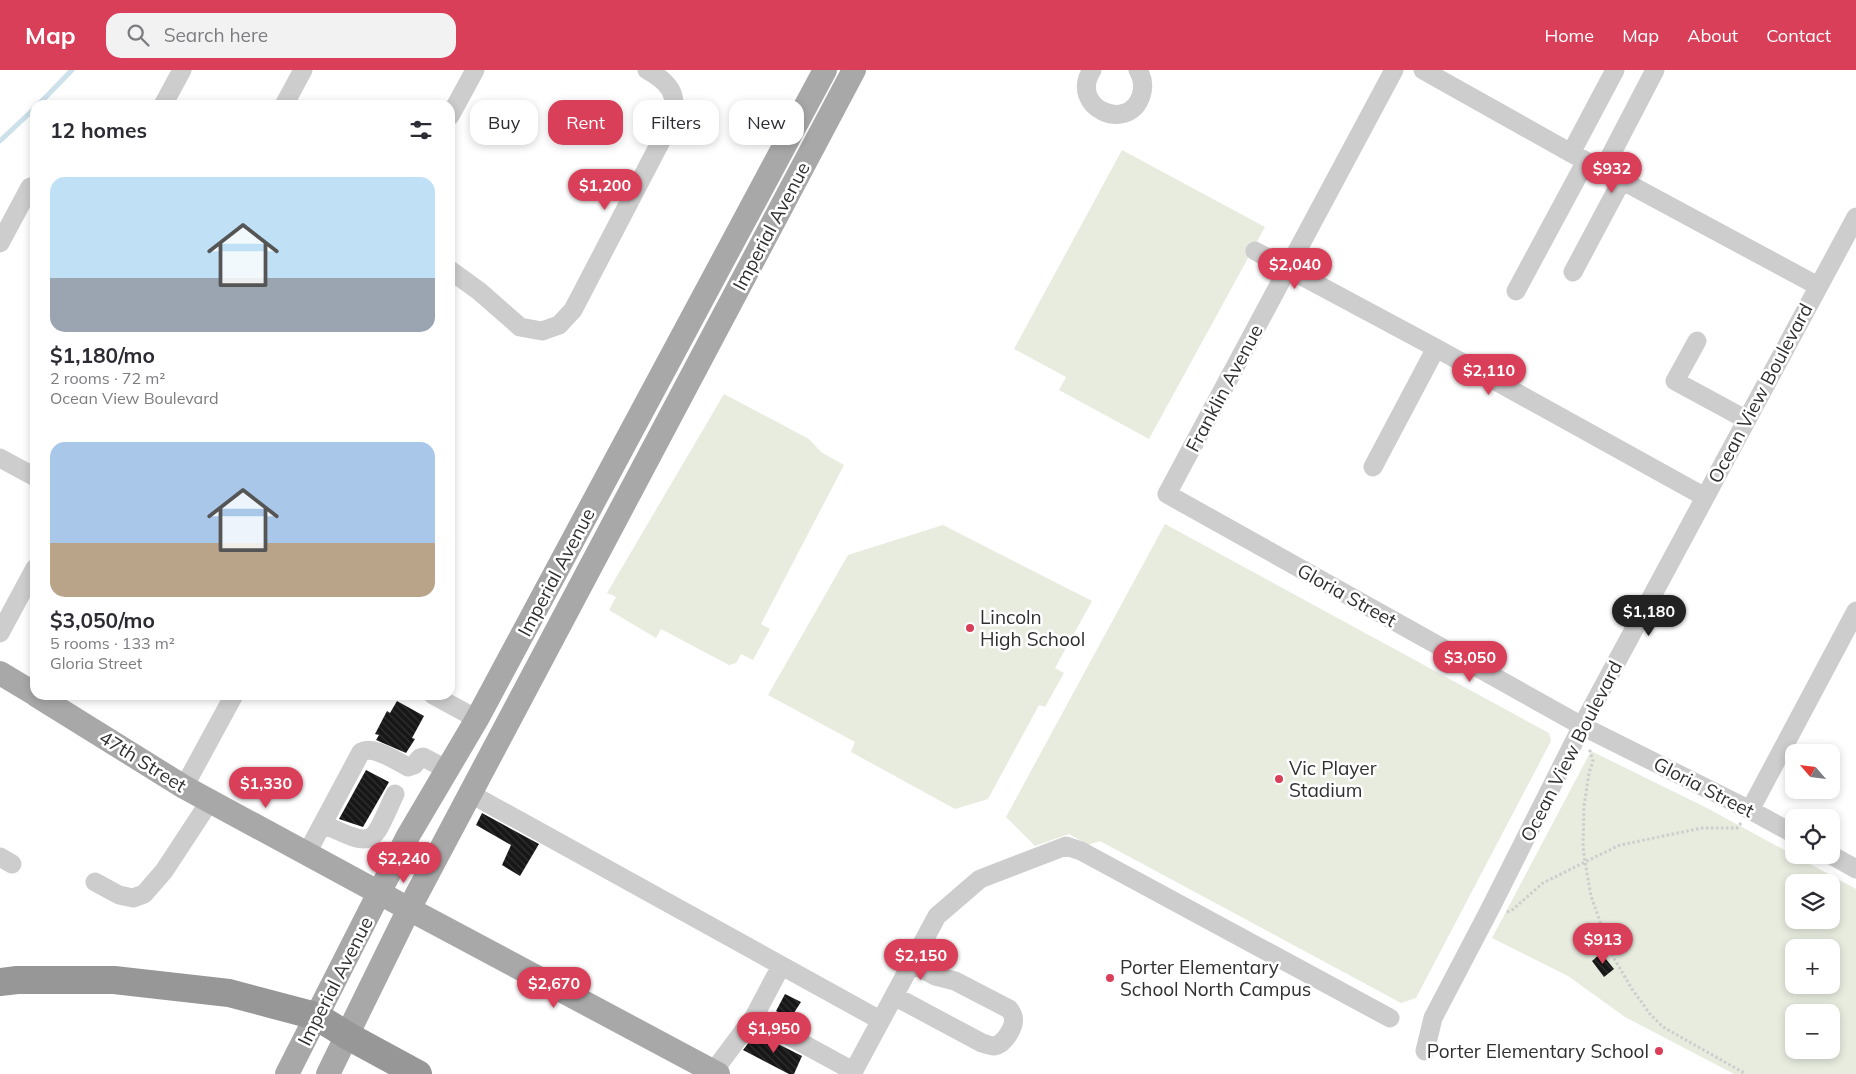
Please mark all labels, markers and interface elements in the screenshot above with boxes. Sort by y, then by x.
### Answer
search box [106,13,456,58]
text: Map [25,20,76,50]
icon: search [124,21,152,49]
text: Search here [164,23,268,47]
text: Home [1544,24,1594,47]
text: Map [1622,24,1659,47]
text: About [1687,24,1738,47]
text: Contact [1766,24,1831,47]
chip: Buy [470,100,538,145]
chip: Rent [548,100,623,145]
chip: Filters [633,100,719,145]
chip: New [729,100,804,145]
icon: filters [407,116,435,144]
text: 12 homes [50,117,147,143]
pin: $932 [1582,152,1642,194]
street label: Imperial Avenue [727,158,815,294]
text: $932 [1593,158,1631,178]
pin: $1,200 [564,168,646,211]
text: $1,200 [579,175,631,195]
icon: home [198,210,288,300]
pin: $2,040 [1254,248,1336,290]
text: $2,040 [1269,254,1321,274]
street label: Ocean View Boulevard [1702,299,1818,487]
street label: Franklin Avenue [1180,320,1268,456]
text: $1,180/mo [50,342,155,368]
pin: $2,110 [1448,354,1530,396]
text: $2,110 [1463,360,1515,380]
text: 2 rooms · 72 m² [50,368,165,388]
text: Ocean View Boulevard [50,388,219,408]
icon: home [198,475,288,565]
street label: Imperial Avenue [512,504,600,640]
street label: Gloria Street [1293,558,1401,632]
pin: $1,180 [1608,594,1690,637]
text: $1,180 [1623,601,1675,621]
place label: Lincoln High School [980,605,1085,651]
text: $3,050/mo [50,607,155,633]
marker: Lincoln High School [964,622,976,634]
text: 5 rooms · 133 m² [50,633,175,653]
pin: $3,050 [1429,640,1511,683]
text: $3,050 [1444,647,1496,667]
text: Gloria Street [50,653,142,673]
street label: Ocean View Boulevard [1515,656,1627,846]
street label: 47th Street [95,725,191,797]
north arrow [1785,744,1840,799]
map controls [1785,744,1840,1059]
street label: Gloria Street [1650,751,1759,823]
place label: Vic Player Stadium [1289,756,1377,802]
pin: $1,330 [225,766,307,809]
text: $1,330 [240,773,292,793]
marker: Vic Player Stadium [1273,773,1285,785]
button: locate [1785,809,1840,864]
pin: $2,240 [363,842,445,884]
text: $2,240 [378,848,430,868]
button: layers [1785,874,1840,929]
street label: Imperial Avenue [292,912,378,1050]
pin: $913 [1573,922,1633,965]
text: $913 [1584,929,1622,949]
pin: $2,150 [880,938,962,981]
button: + [1785,939,1840,994]
text: $2,150 [895,945,947,965]
place label: Porter Elementary School North Campus [1120,955,1311,1001]
pin: $2,670 [513,966,595,1009]
marker: Porter Elementary School North Campus [1104,972,1116,984]
text: $2,670 [528,973,580,993]
button: − [1785,1004,1840,1059]
pin: $1,950 [733,1012,815,1054]
text: $1,950 [748,1018,800,1038]
place label: Porter Elementary School [1427,1039,1649,1063]
marker: Porter Elementary School [1653,1045,1665,1057]

